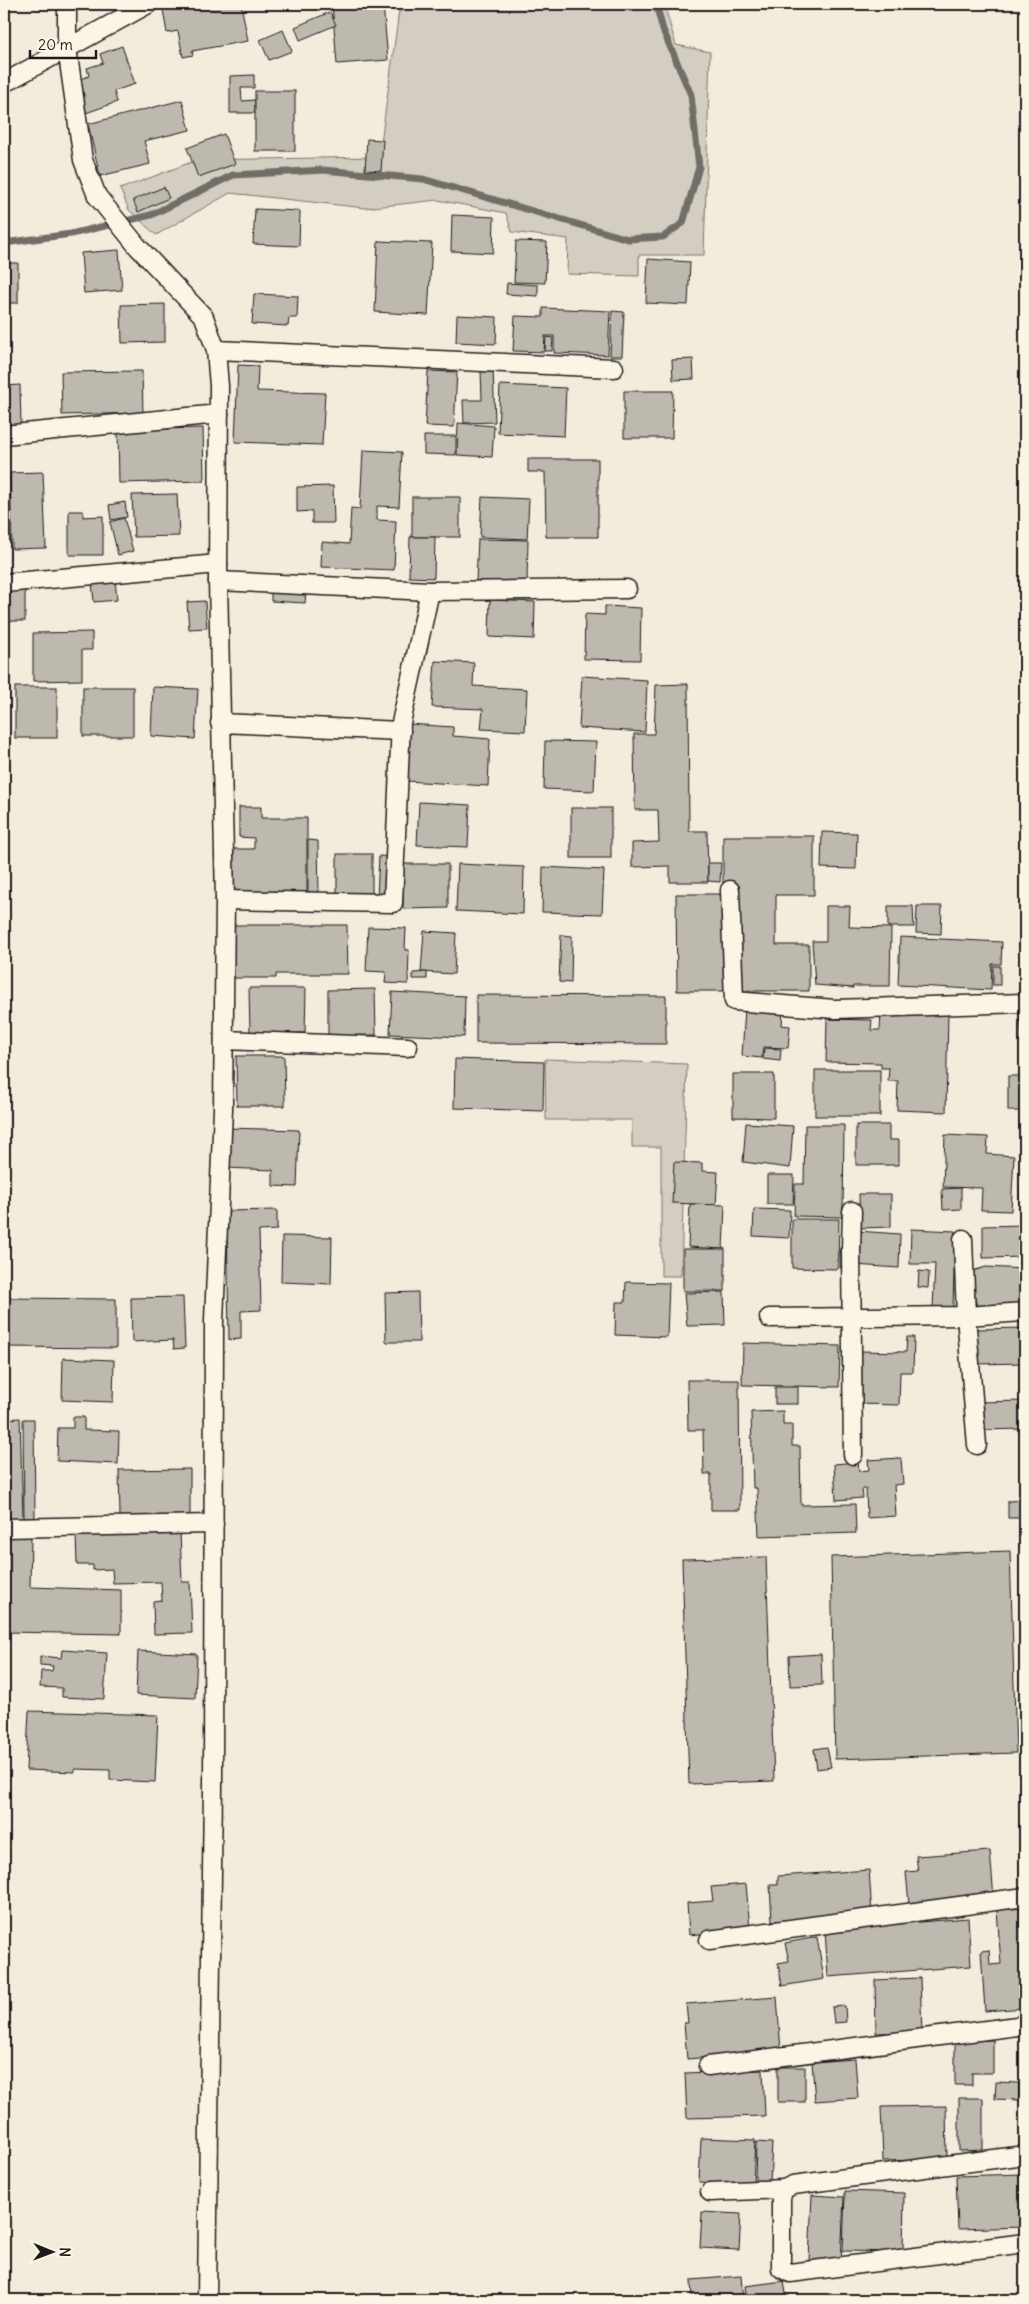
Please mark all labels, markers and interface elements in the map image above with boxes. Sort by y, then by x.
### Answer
scale bar [30,28,96,60]
text: 20 m [38,35,73,54]
north arrow [28,2226,78,2276]
text: N [56,2247,74,2257]

